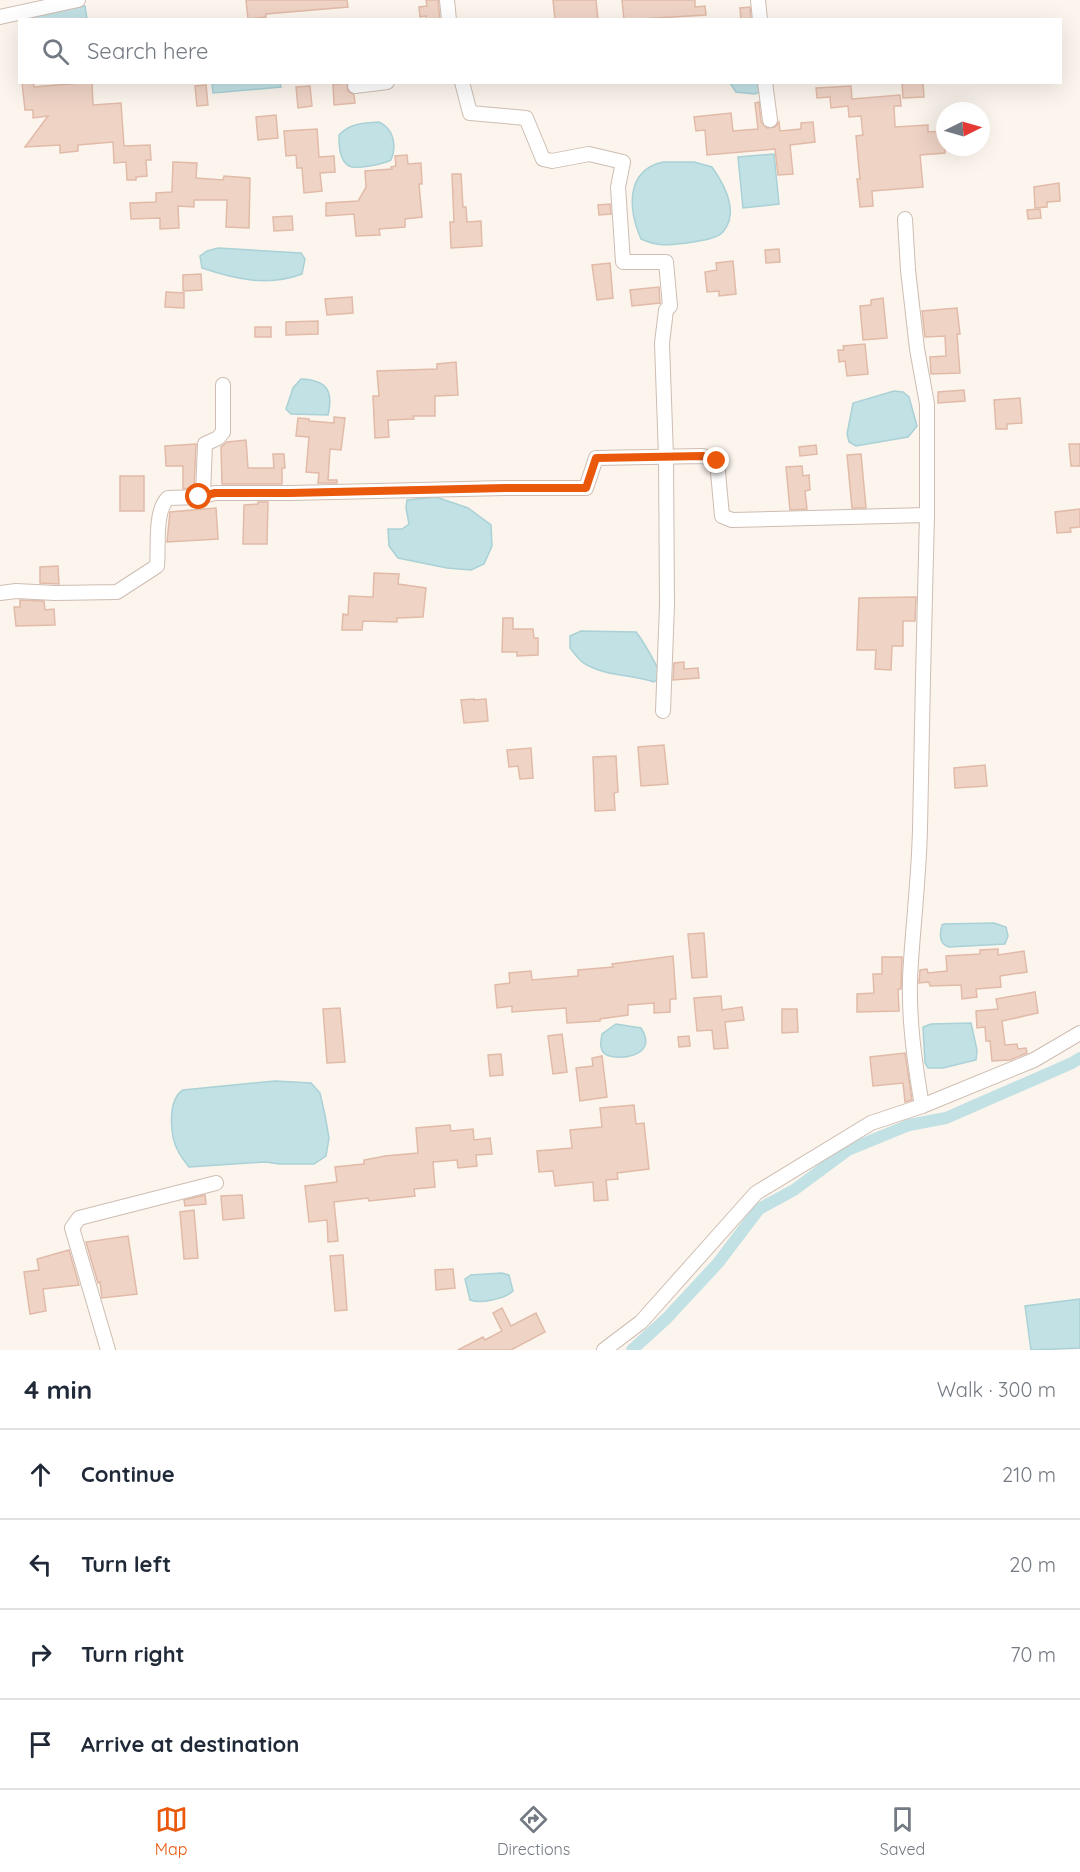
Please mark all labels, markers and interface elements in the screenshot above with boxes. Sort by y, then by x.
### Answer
search box [18,18,1062,84]
icon: search [39,35,72,68]
text: Search here [87,37,208,65]
north arrow [936,102,990,156]
route end [703,447,729,473]
route start [185,483,211,509]
text: 4 min [24,1373,92,1406]
text: Walk · 300 m [937,1377,1056,1402]
icon: ahead [24,1458,57,1491]
text: Continue [81,1460,175,1488]
text: 210 m [1002,1462,1056,1487]
icon: left [24,1548,57,1581]
text: Turn left [81,1550,171,1578]
text: 20 m [1009,1552,1056,1577]
icon: right [24,1638,57,1671]
text: Turn right [81,1640,185,1668]
text: 70 m [1010,1642,1056,1667]
icon: arrive [24,1728,57,1761]
text: Arrive at destination [81,1730,299,1758]
tab: Map [155,1803,188,1859]
tab: Directions [497,1803,570,1859]
tab: Saved [880,1803,925,1859]

